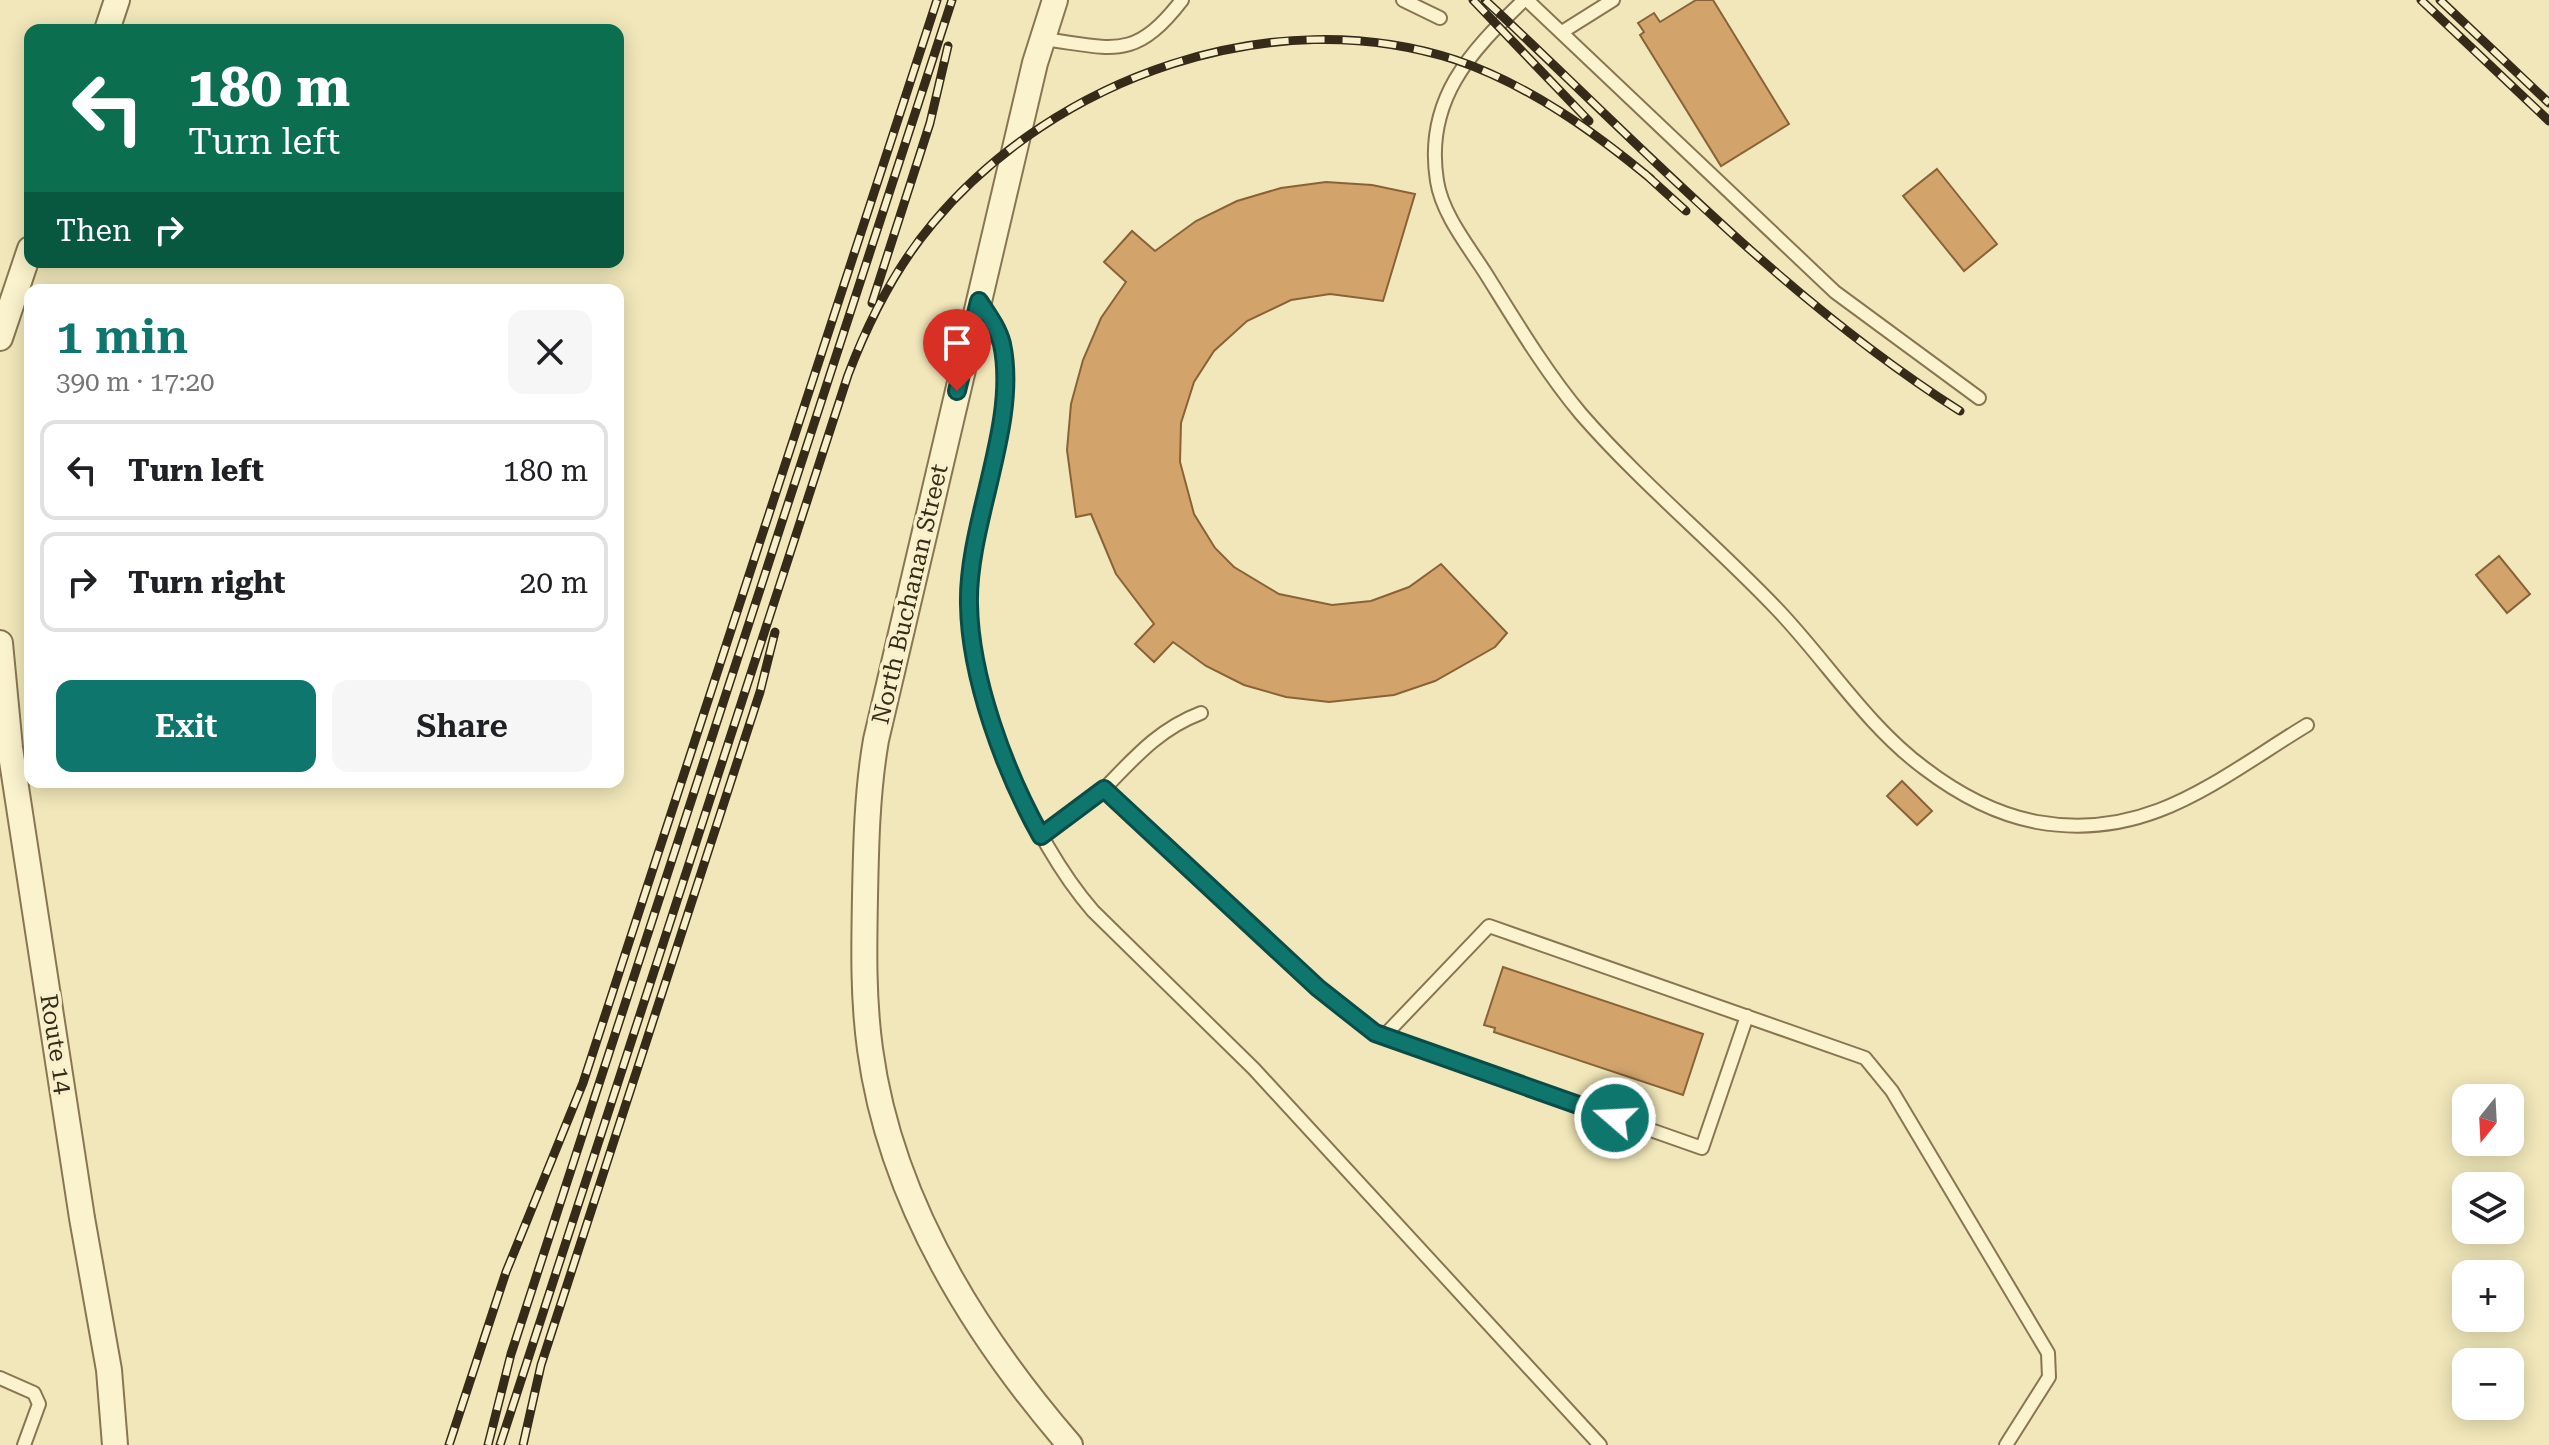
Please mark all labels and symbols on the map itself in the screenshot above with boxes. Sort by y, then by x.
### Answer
pin [923,309,991,391]
street label: North Buchanan Street [866,461,954,727]
street label: Route 14 [34,992,78,1097]
position arrow [1573,1076,1657,1160]
north arrow [2452,1084,2524,1156]

